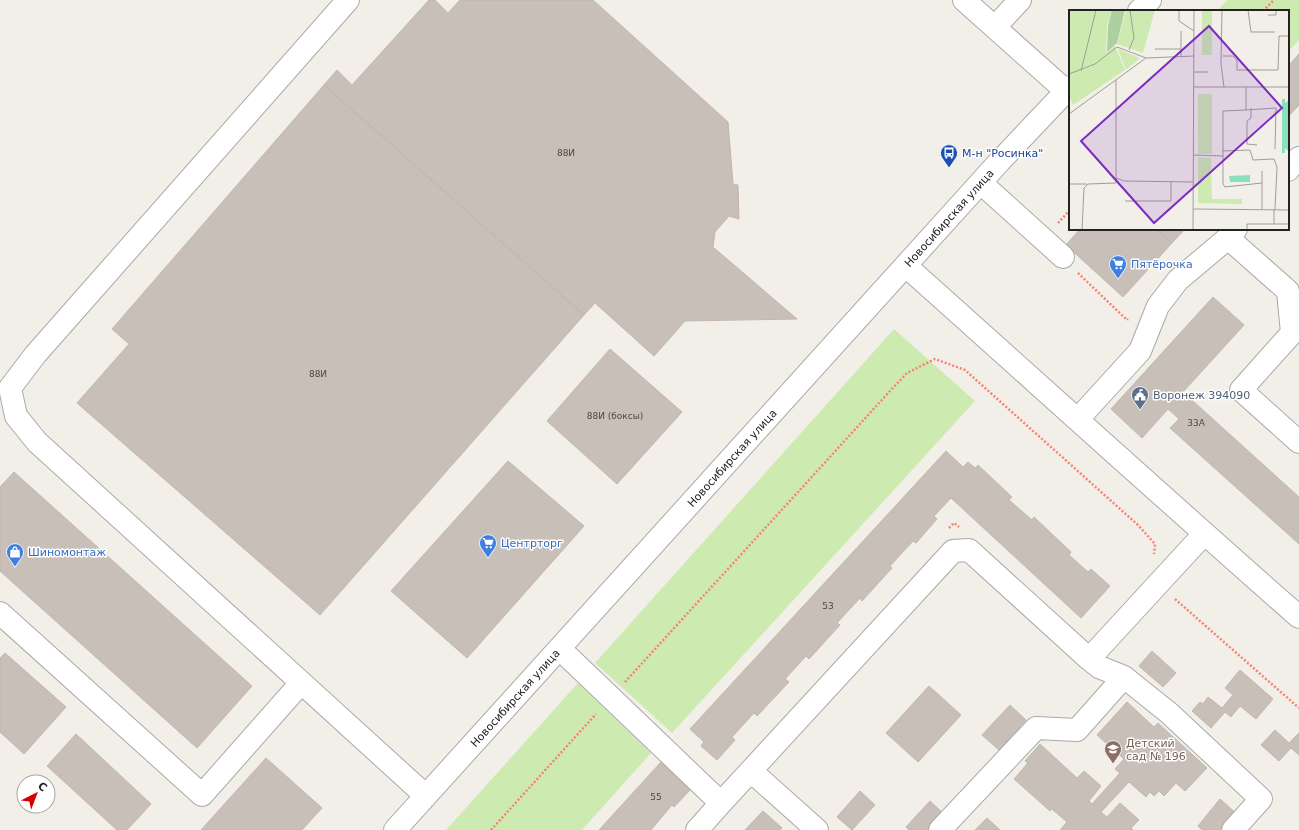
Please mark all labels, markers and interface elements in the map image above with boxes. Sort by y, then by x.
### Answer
inset map [1069,10,1289,230]
bus stop icon: М-н "Росинка" [939,143,959,168]
place label: М-н "Росинка" [962,147,1043,160]
house number: 88И [557,148,575,158]
street label: Новосибирская улица [902,167,997,270]
supermarket icon: Пятёрочка [1108,254,1128,279]
place label: Пятёрочка [1131,258,1193,271]
house number: 88И [309,369,327,379]
public building icon: Воронеж 394090 [1130,385,1150,410]
place label: Воронеж 394090 [1153,389,1250,402]
street label: Новосибирская улица [685,407,780,510]
house number: 88И (боксы) [587,411,643,421]
house number: 33А [1187,418,1206,428]
supermarket icon: Центрторг [478,533,498,558]
place label: Центрторг [501,537,563,550]
shop icon: Шиномонтаж [5,542,25,567]
place label: Шиномонтаж [28,546,106,559]
house number: 53 [822,601,834,611]
street label: Новосибирская улица [468,647,563,750]
place label: Детский сад № 196 [1126,737,1186,763]
school or university icon: Детский сад № 196 [1103,739,1123,764]
north arrow [16,774,56,814]
text: С [35,779,50,794]
house number: 55 [650,792,662,802]

